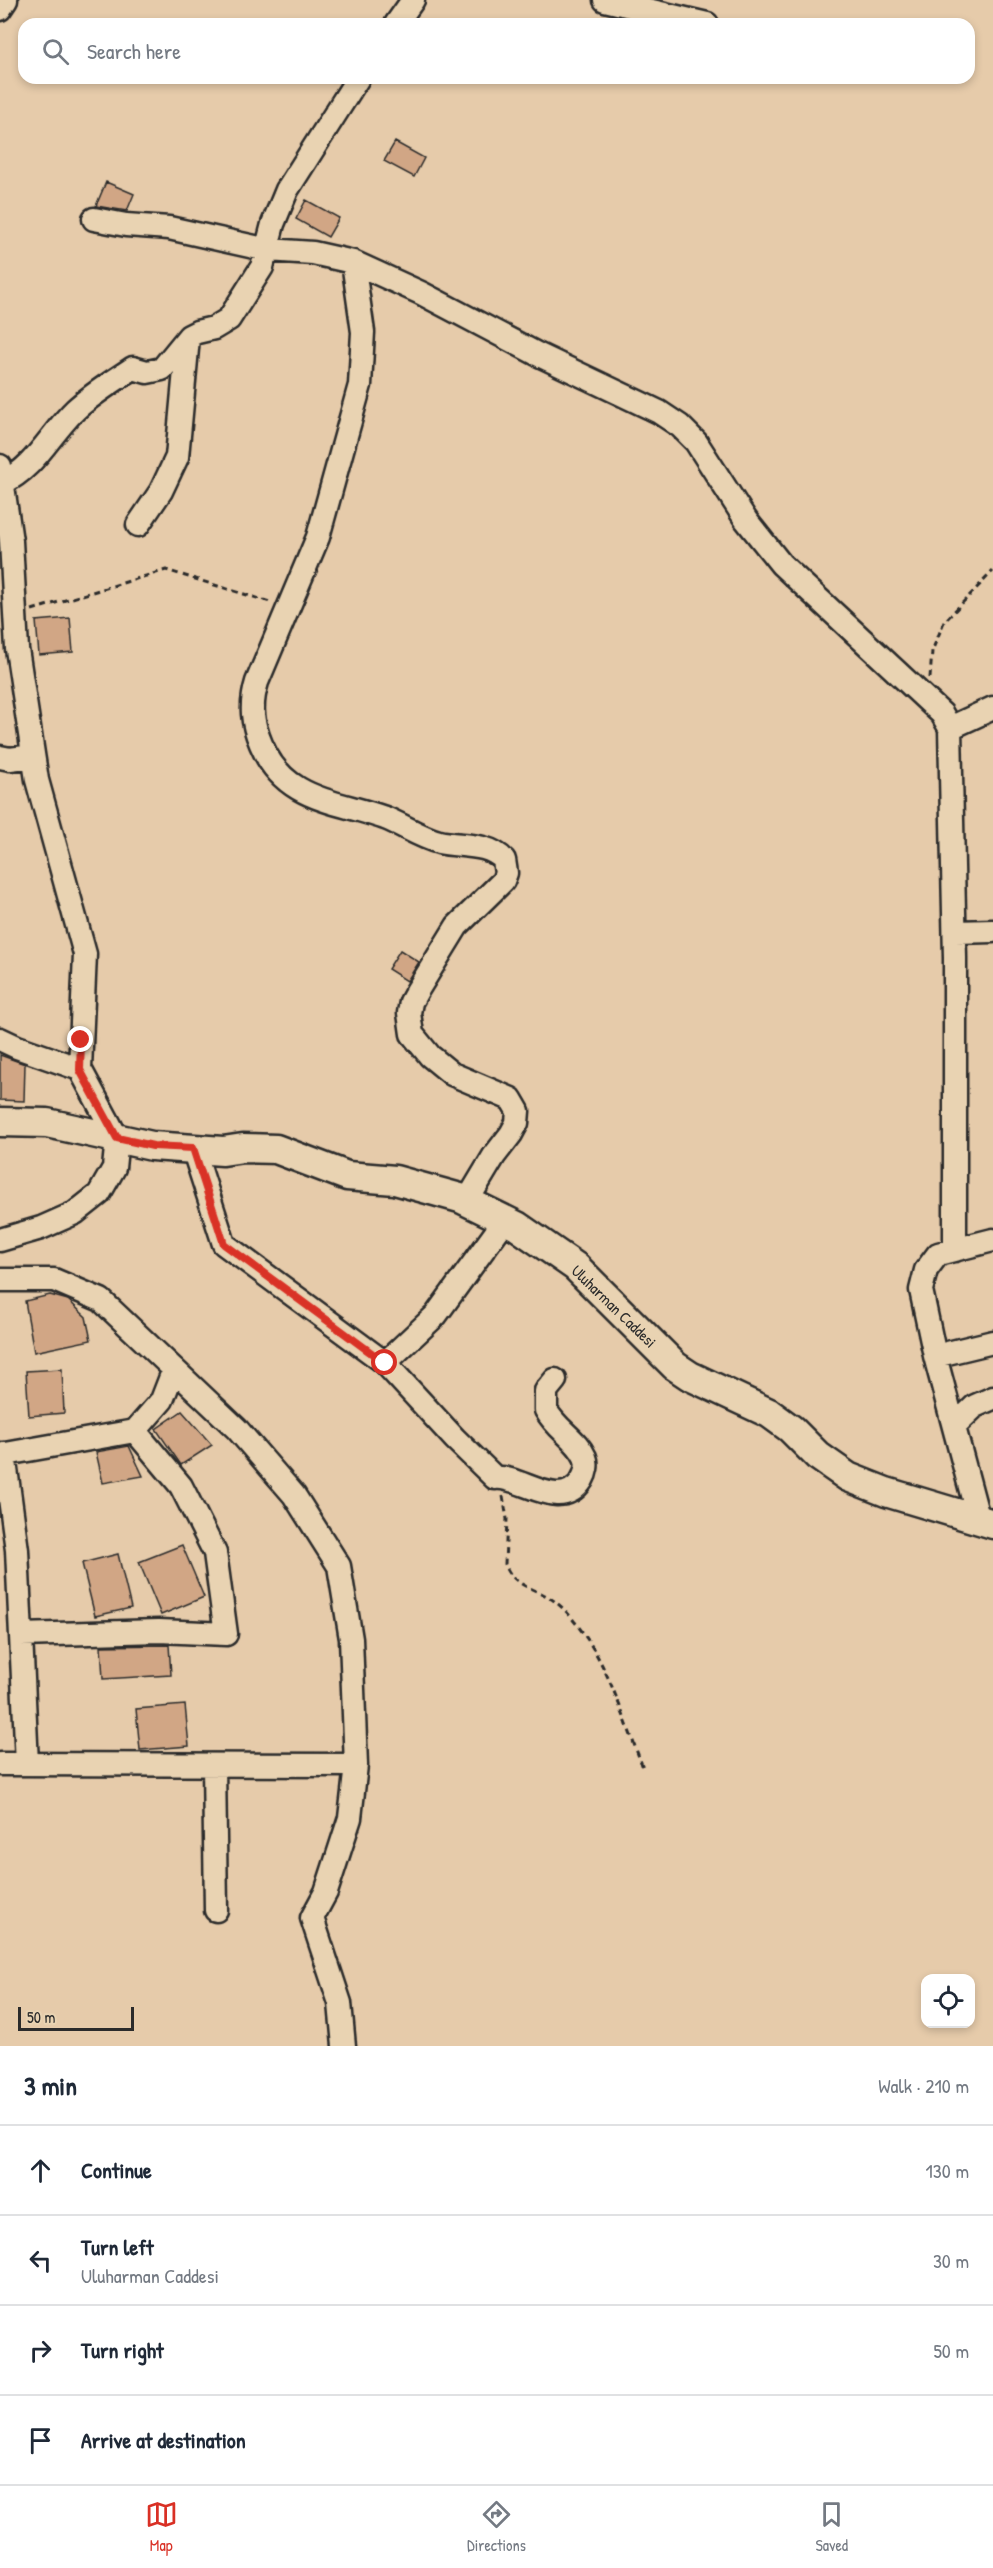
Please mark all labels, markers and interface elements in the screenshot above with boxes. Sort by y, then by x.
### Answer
search box [18,18,975,84]
icon: search [39,35,72,68]
text: Search here [87,36,181,66]
route end [67,1026,93,1052]
street label: Uluharman Caddesi [567,1260,661,1352]
route start [371,1349,397,1375]
map controls [921,1974,975,2028]
button: locate [921,1974,975,2028]
scale bar [18,2004,134,2032]
text: 50 m [27,2006,56,2028]
text: 3 min [24,2068,77,2103]
text: Walk · 210 m [878,2072,969,2099]
icon: ahead [24,2154,57,2187]
text: Continue [81,2155,152,2185]
text: 130 m [926,2157,969,2184]
text: Turn left [81,2232,154,2262]
icon: left [24,2244,57,2277]
text: 30 m [933,2247,969,2274]
text: Uluharman Caddesi [81,2262,219,2289]
icon: right [24,2334,57,2367]
text: Turn right [81,2335,164,2365]
text: 50 m [933,2337,969,2364]
icon: arrive [24,2424,57,2457]
text: Arrive at destination [81,2425,246,2455]
tab: Map [145,2498,178,2556]
tab: Directions [467,2498,526,2556]
tab: Saved [815,2498,848,2556]

